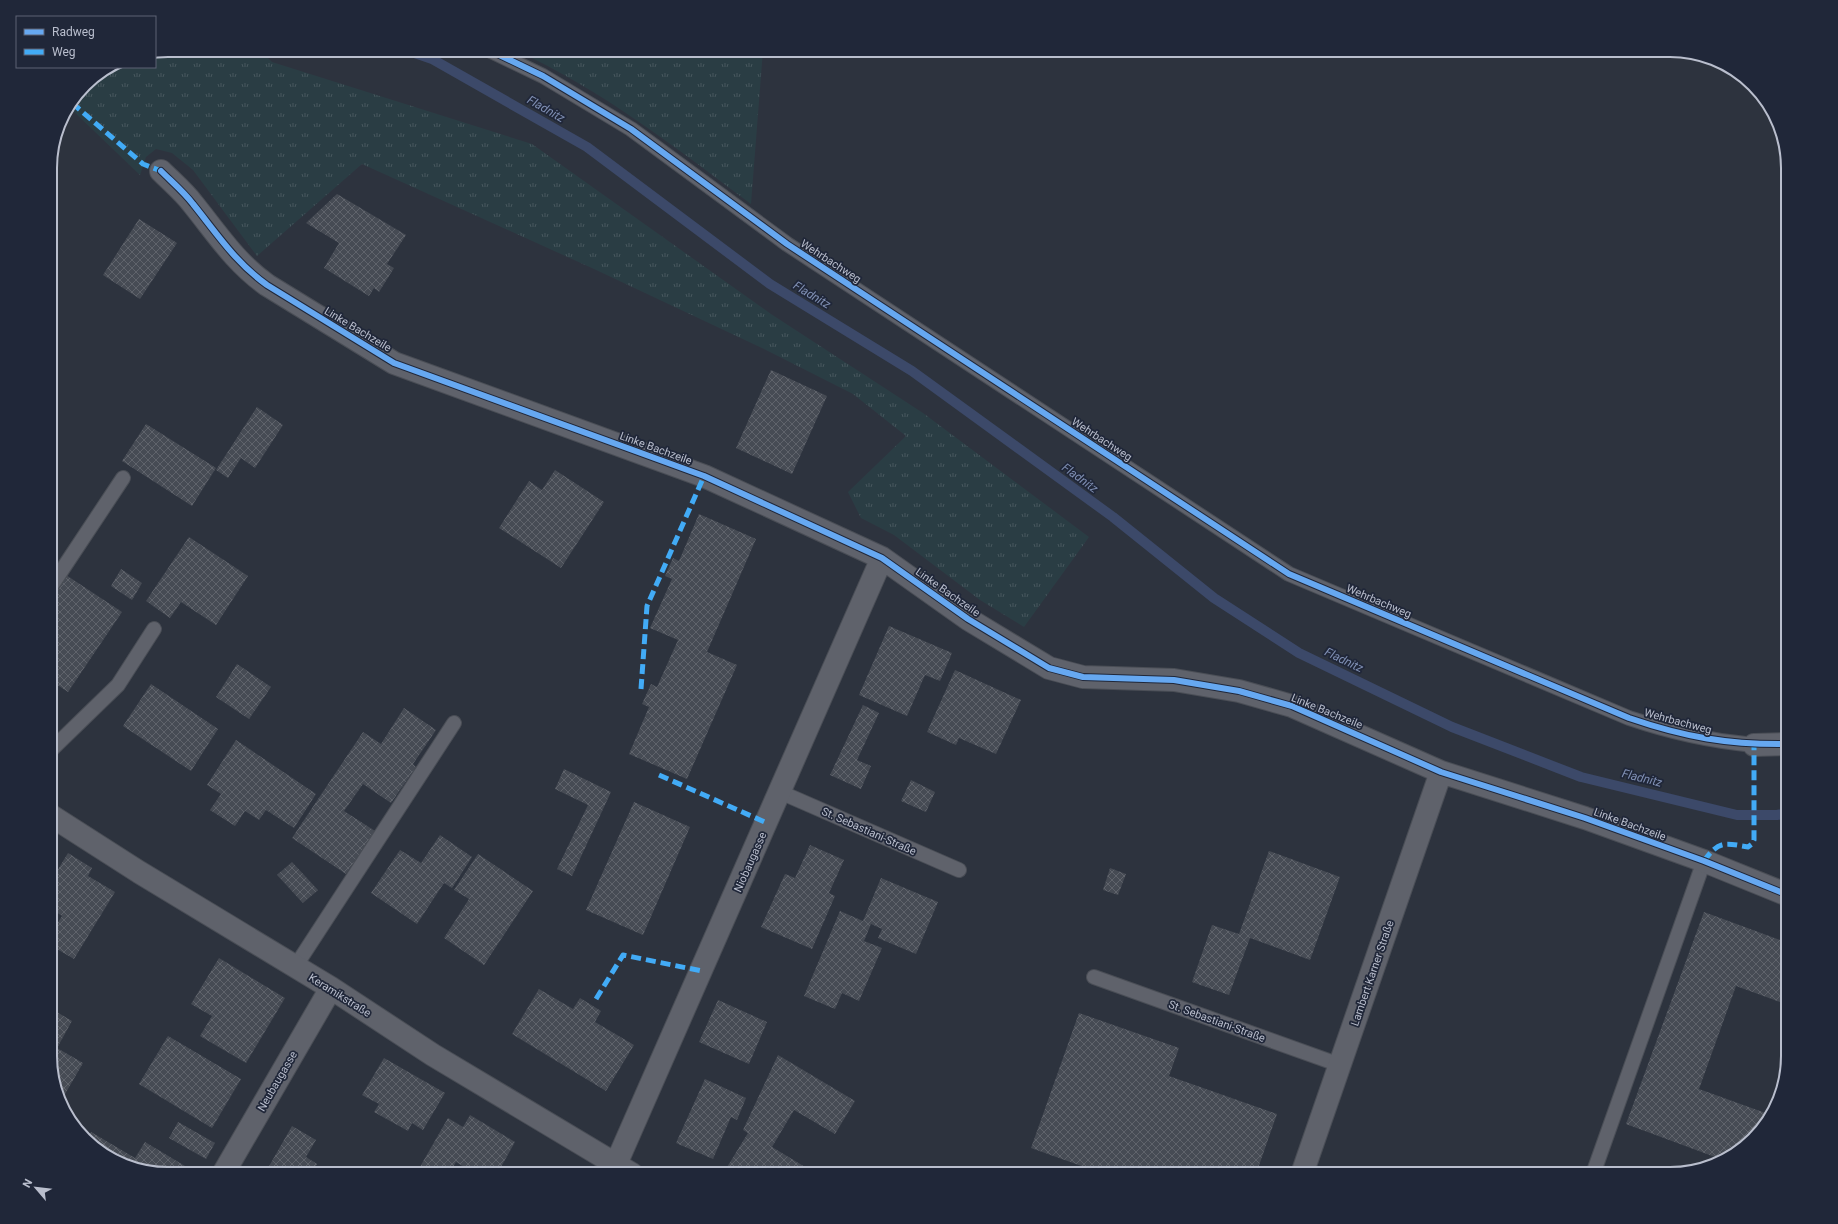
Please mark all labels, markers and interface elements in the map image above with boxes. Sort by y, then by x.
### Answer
legend [16,16,156,68]
text: Radweg [52,25,95,39]
text: Weg [52,45,76,59]
water label: Fladnitz [525,93,567,125]
street label: Wehrbachweg [798,237,863,286]
water label: Fladnitz [791,278,833,312]
street label: Linke Bachzeile [322,304,394,355]
street label: Wehrbachweg [1069,415,1134,464]
street label: Linke Bachzeile [618,429,694,468]
water label: Fladnitz [1059,460,1101,496]
street label: Linke Bachzeile [913,565,983,620]
street label: Wehrbachweg [1344,582,1413,621]
water label: Fladnitz [1322,645,1366,675]
street label: Linke Bachzeile [1289,691,1365,732]
street label: Wehrbachweg [1643,706,1713,737]
water label: Fladnitz [1620,766,1664,790]
street label: St. Sebastiani-Straße [820,805,918,858]
street label: Linke Bachzeile [1592,805,1668,844]
street label: Niobaugasse [731,830,770,894]
street label: Lambert Karner Straße [1348,918,1397,1028]
street label: Keramikstraße [306,971,373,1020]
street label: St. Sebastiani-Straße [1167,998,1267,1045]
street label: Neubaugasse [255,1049,300,1114]
north arrow [16,1168,56,1208]
text: N [20,1177,35,1190]

